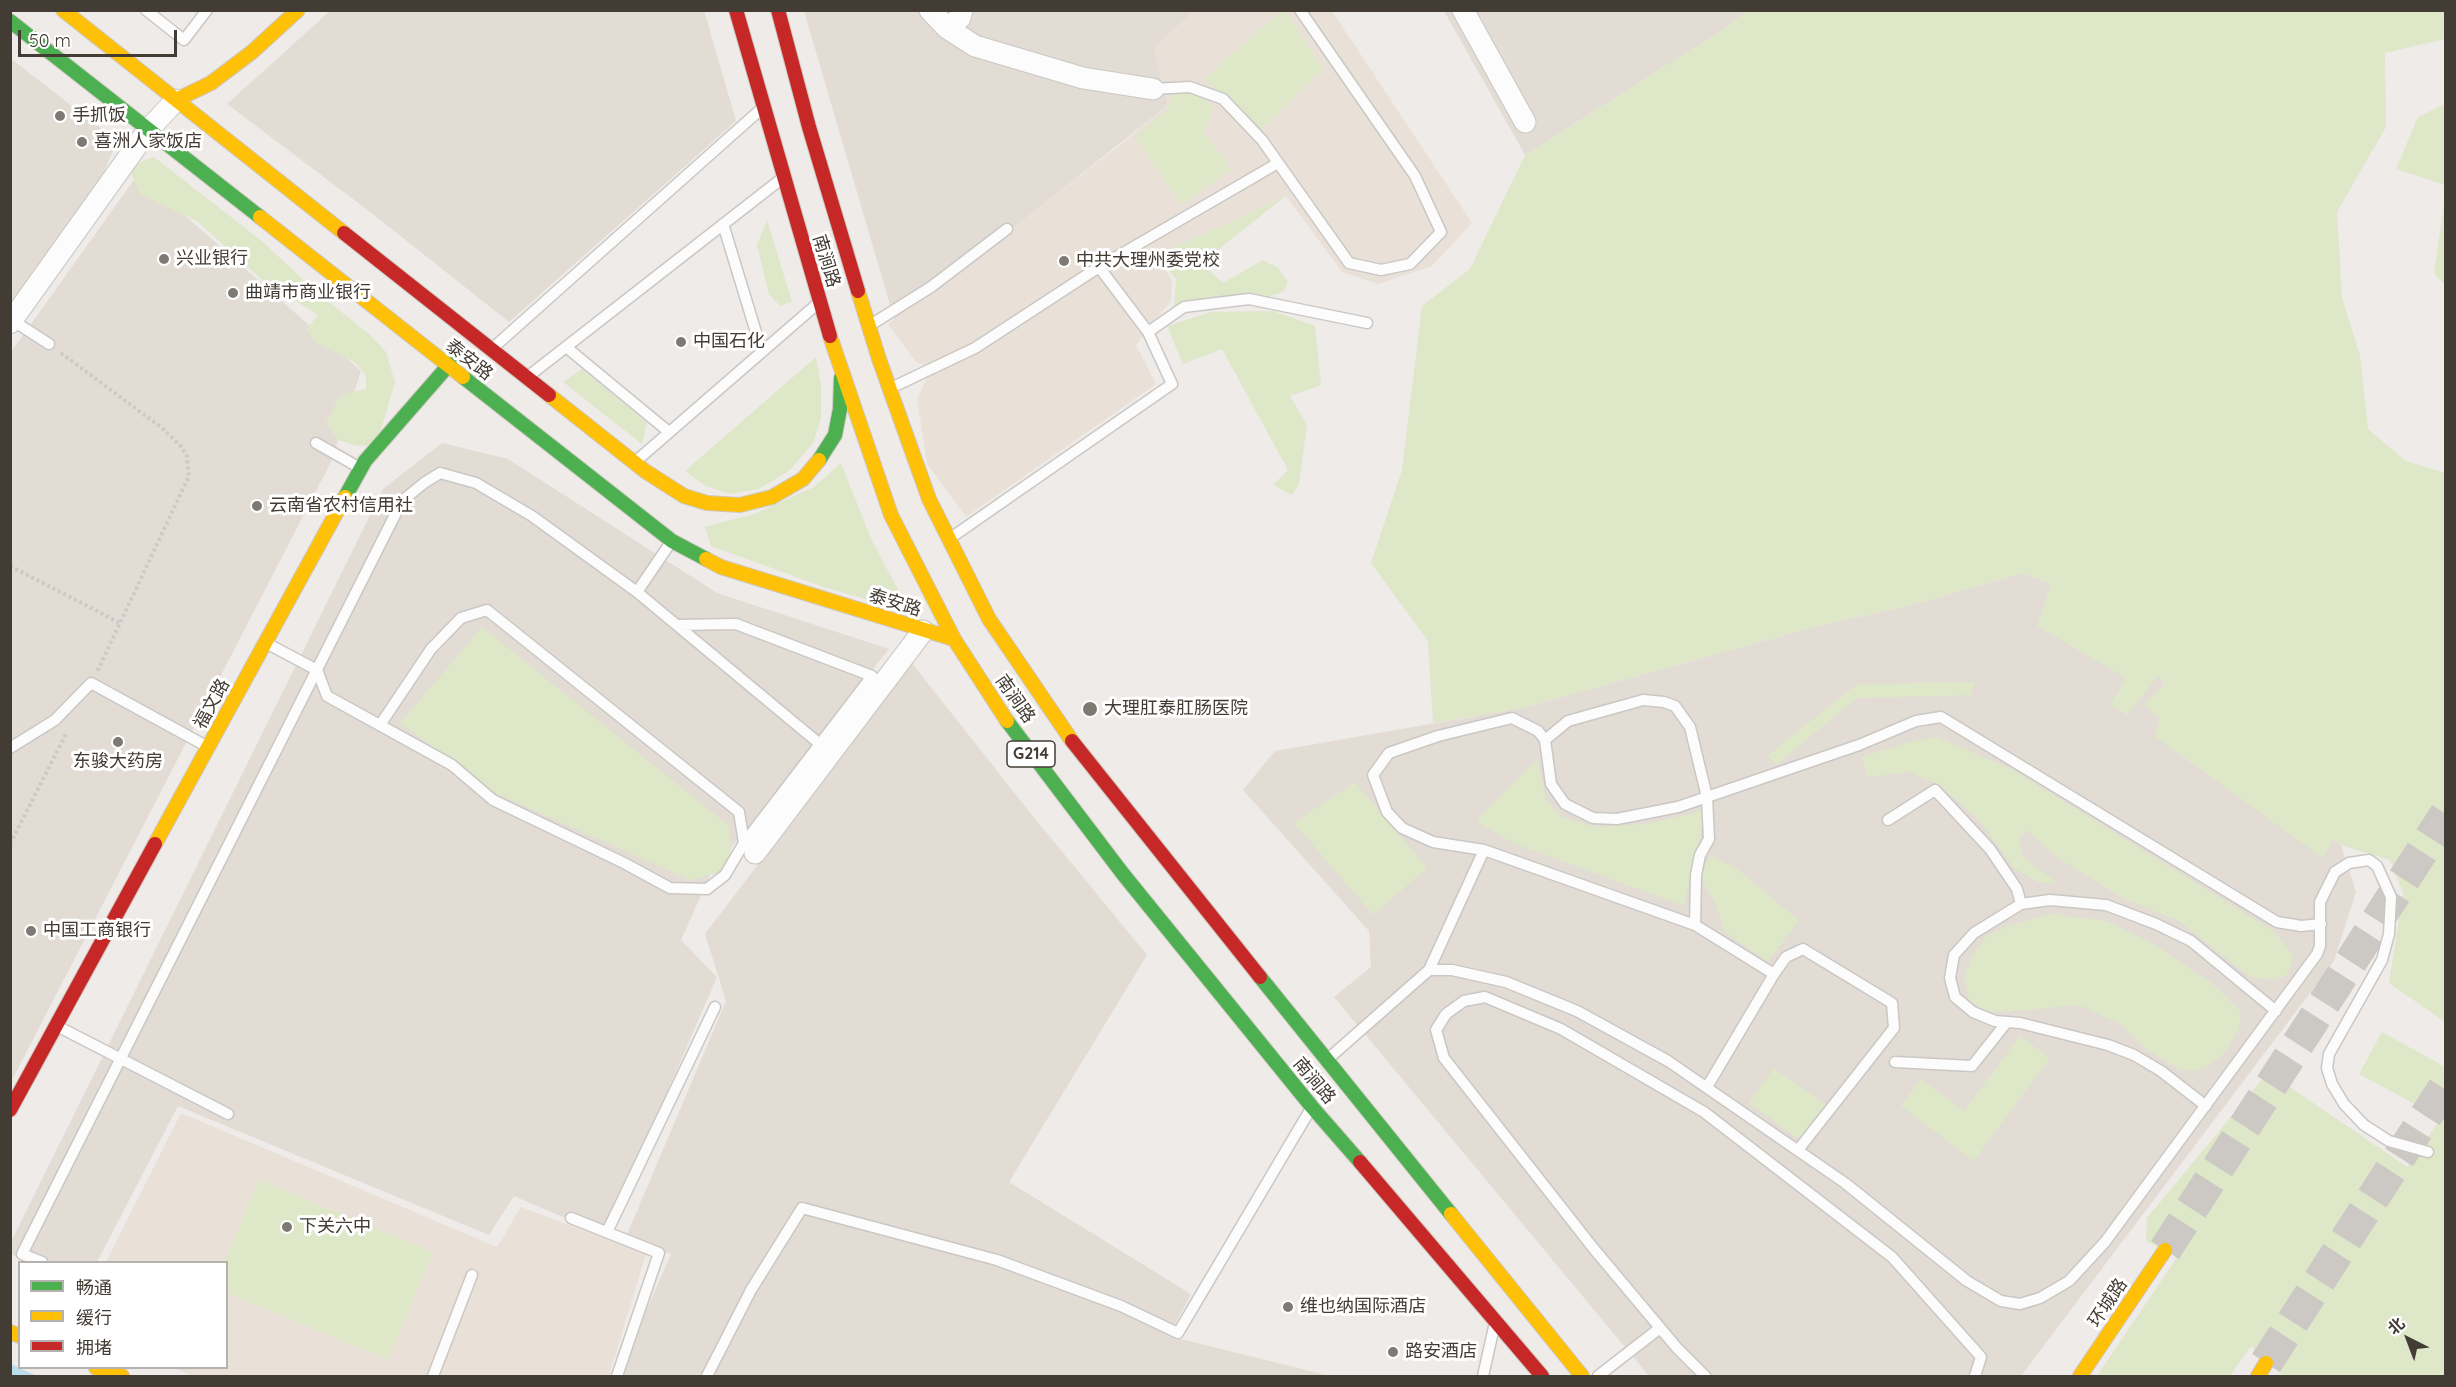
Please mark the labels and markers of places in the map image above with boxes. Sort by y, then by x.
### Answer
place label: 手抓饭 [72,105,126,127]
marker: 手抓饭 [53,109,67,123]
place label: 喜洲人家饭店 [94,131,202,153]
marker: 喜洲人家饭店 [75,135,89,149]
place label: 兴业银行 [176,248,248,270]
place label: 中共大理州委党校 [1076,250,1220,272]
marker: 兴业银行 [157,252,171,266]
marker: 中共大理州委党校 [1057,254,1071,268]
place label: 曲靖市商业银行 [245,282,371,304]
marker: 曲靖市商业银行 [226,286,240,300]
place label: 中国石化 [693,331,765,353]
marker: 中国石化 [674,335,688,349]
place label: 云南省农村信用社 [269,495,413,517]
marker: 云南省农村信用社 [250,499,264,513]
place label: 大理肛泰肛肠医院 [1104,698,1248,720]
marker: 大理肛泰肛肠医院 [1081,700,1099,718]
marker: 东骏大药房 [111,735,125,749]
place label: 东骏大药房 [73,751,163,773]
place label: 中国工商银行 [43,920,151,942]
marker: 中国工商银行 [24,924,38,938]
place label: 下关六中 [299,1216,371,1238]
marker: 下关六中 [280,1220,294,1234]
place label: 维也纳国际酒店 [1300,1296,1426,1318]
marker: 维也纳国际酒店 [1281,1300,1295,1314]
place label: 路安酒店 [1405,1341,1477,1363]
marker: 路安酒店 [1386,1345,1400,1359]

